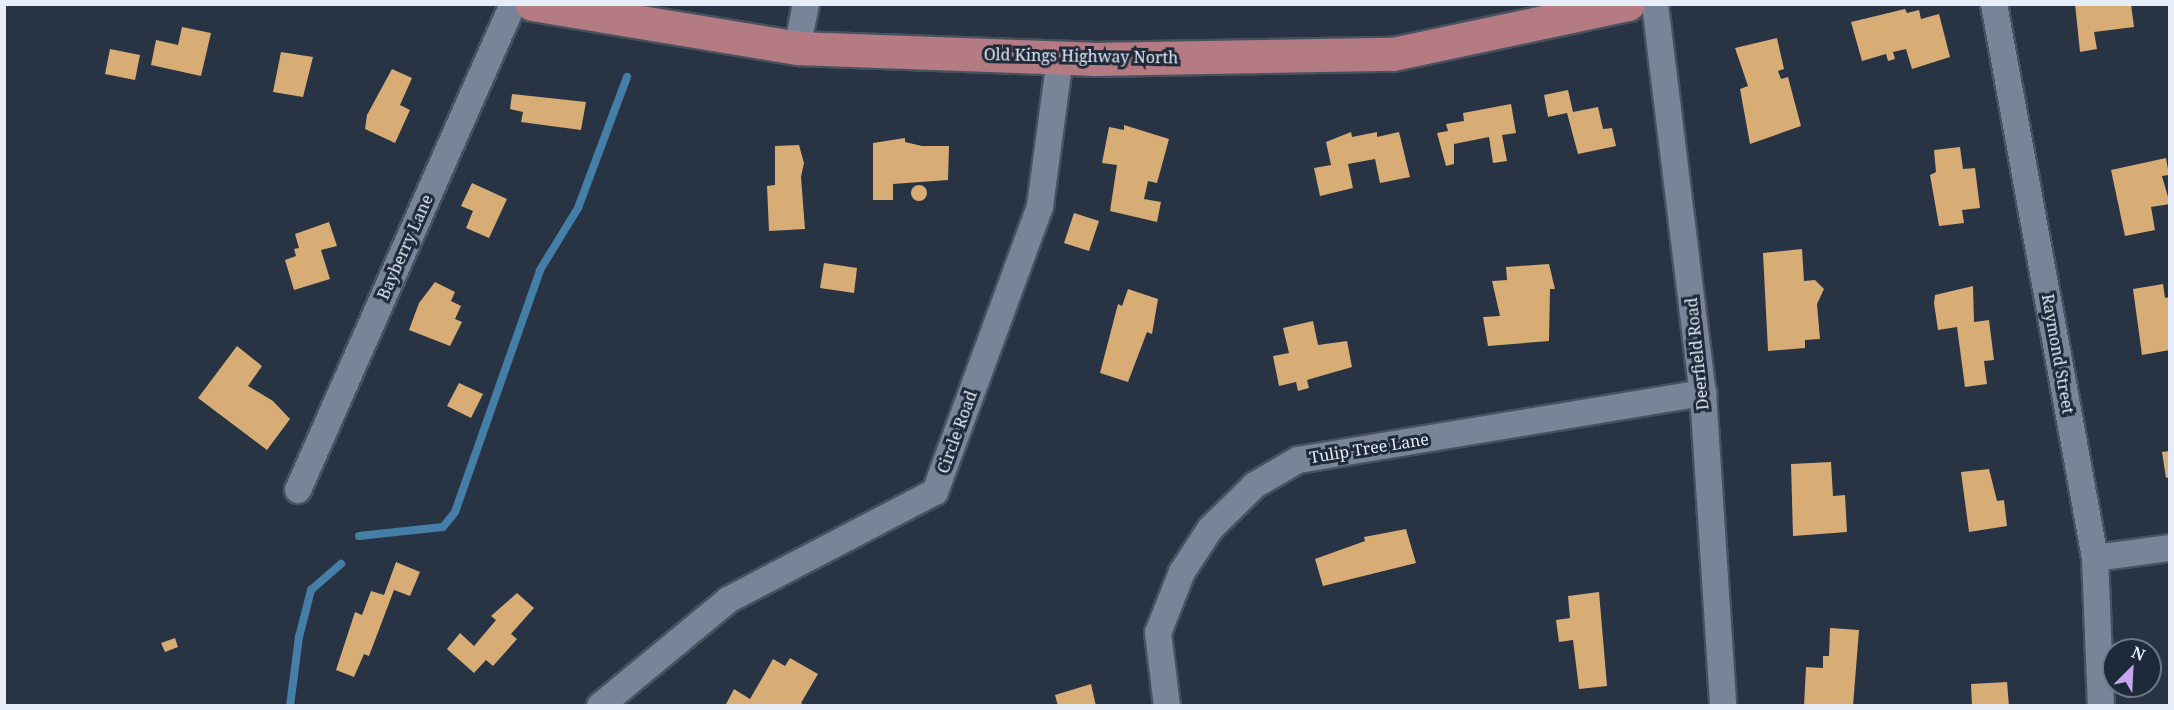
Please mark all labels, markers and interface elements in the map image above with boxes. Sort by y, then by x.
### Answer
street label: Old Kings Highway North [984,45,1178,67]
street label: Bayberry Lane [373,192,437,302]
street label: Raymond Street [2038,293,2078,415]
street label: Deerfield Road [1682,297,1712,411]
street label: Circle Road [933,388,981,476]
street label: Tulip Tree Lane [1308,429,1430,467]
north arrow [2102,638,2162,698]
text: N [2128,641,2149,666]

